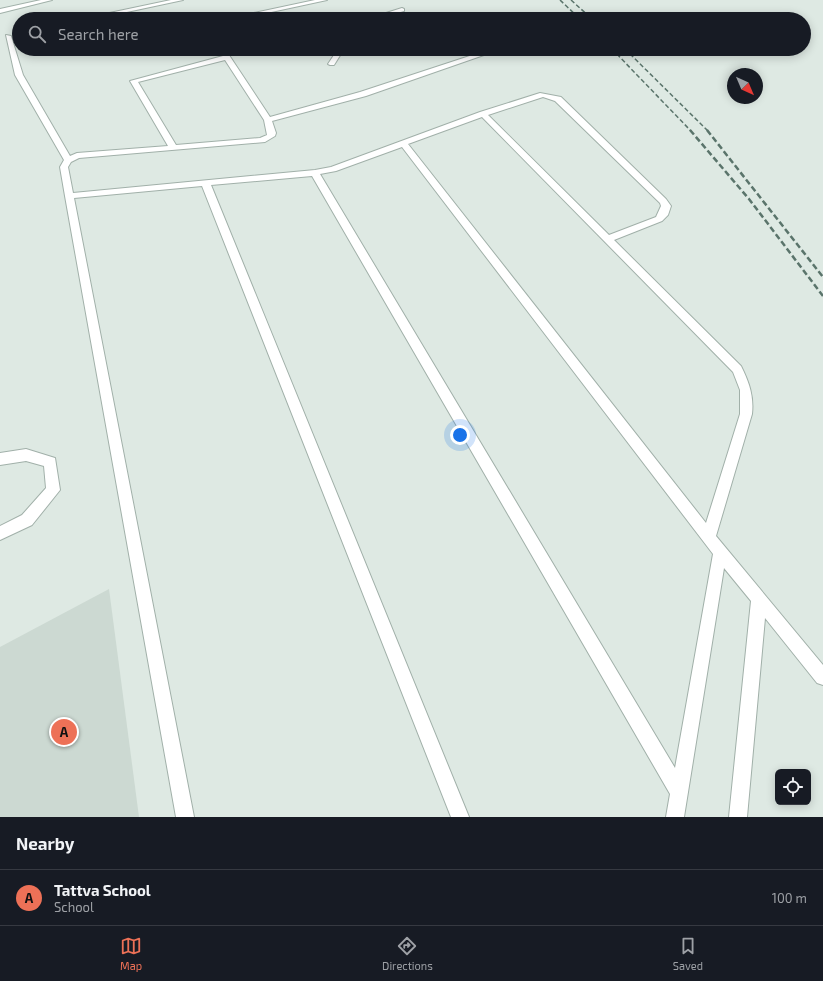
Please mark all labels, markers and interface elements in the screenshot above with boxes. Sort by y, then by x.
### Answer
search box [12,12,811,56]
icon: search [26,23,48,45]
text: Search here [58,25,139,43]
north arrow [727,68,763,104]
your location [450,425,470,445]
pin: A [51,717,77,747]
map controls [775,769,811,805]
button: locate [775,769,811,805]
text: Nearby [16,833,74,853]
text: Tattva School [54,881,151,899]
text: A [25,890,33,906]
text: 100 m [772,890,807,906]
text: School [54,899,94,915]
tab: Map [120,935,142,972]
tab: Directions [382,935,433,972]
tab: Saved [673,935,703,972]

